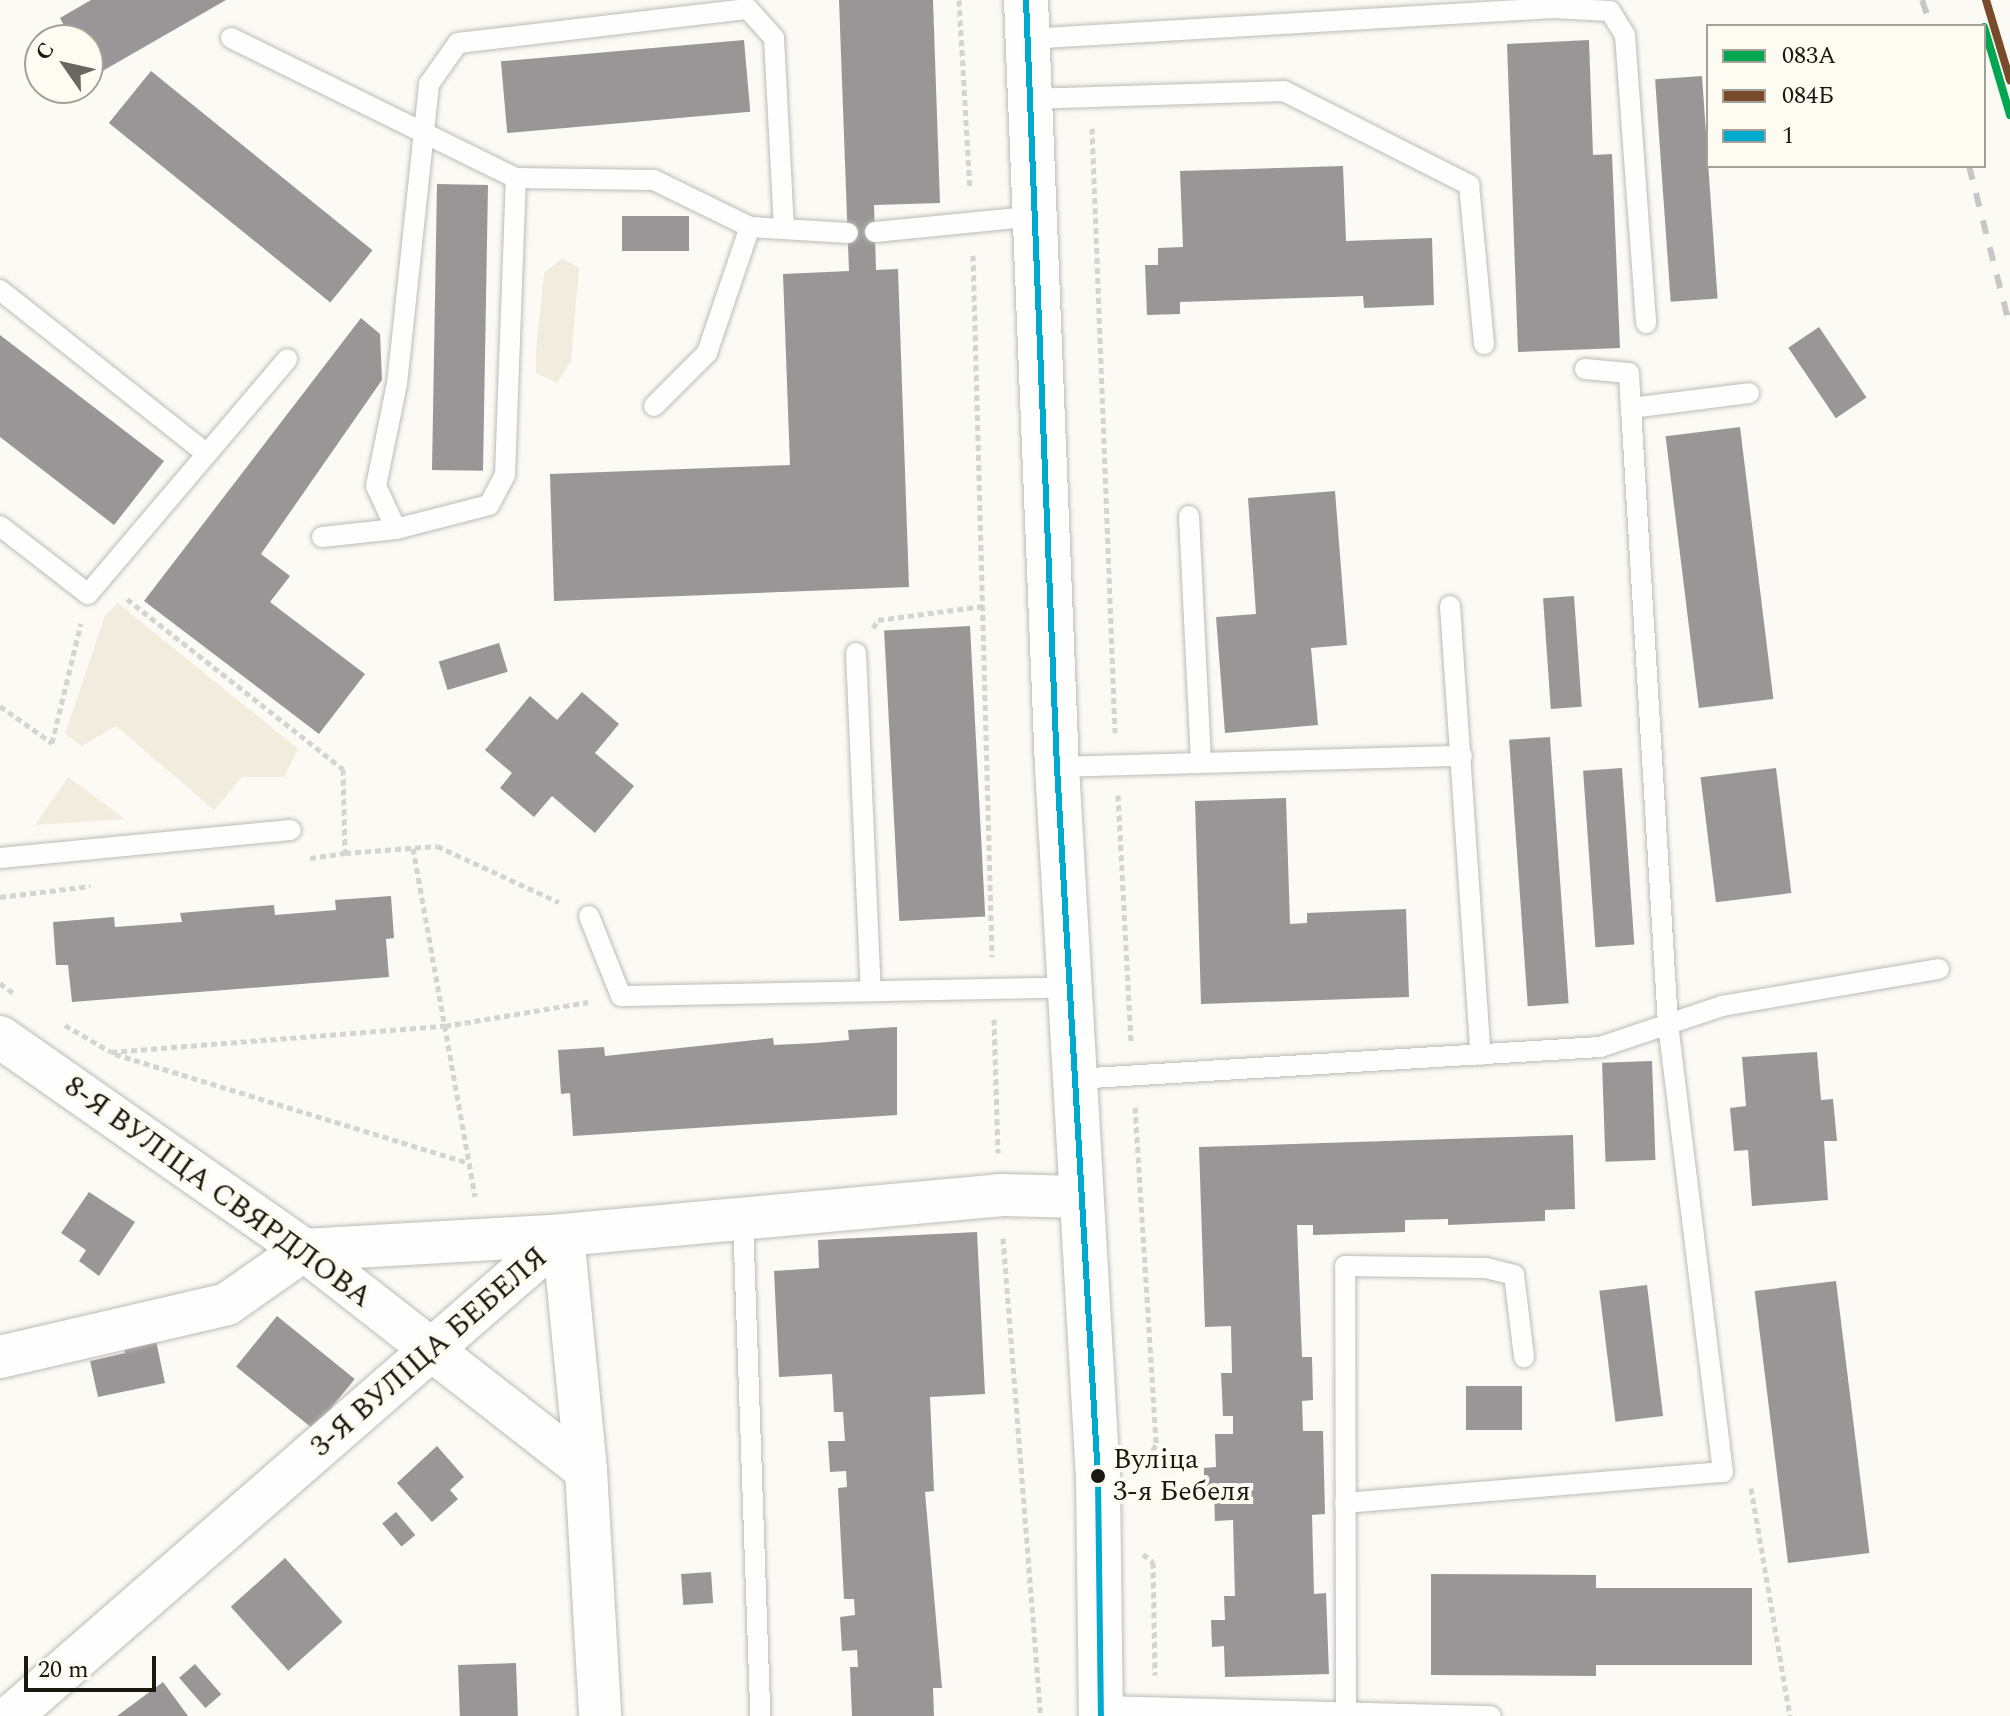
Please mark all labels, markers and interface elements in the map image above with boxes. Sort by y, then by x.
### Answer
north arrow [24,24,104,104]
legend [1706,24,1986,168]
text: С [27,36,63,67]
text: 083А [1782,38,1836,74]
text: 084Б [1782,78,1834,114]
text: 1 [1782,118,1794,154]
street label: 8-Я ВУЛІЦА СВЯРДЛОВА [57,1068,379,1316]
street label: 3-Я ВУЛІЦА БЕБЕЛЯ [303,1239,555,1465]
place label: Вуліца 3-я Бебеля [1113,1443,1251,1509]
marker: Вуліца 3-я Бебеля [1090,1468,1106,1484]
scale bar [28,1640,160,1690]
text: 20 m [38,1652,89,1688]

